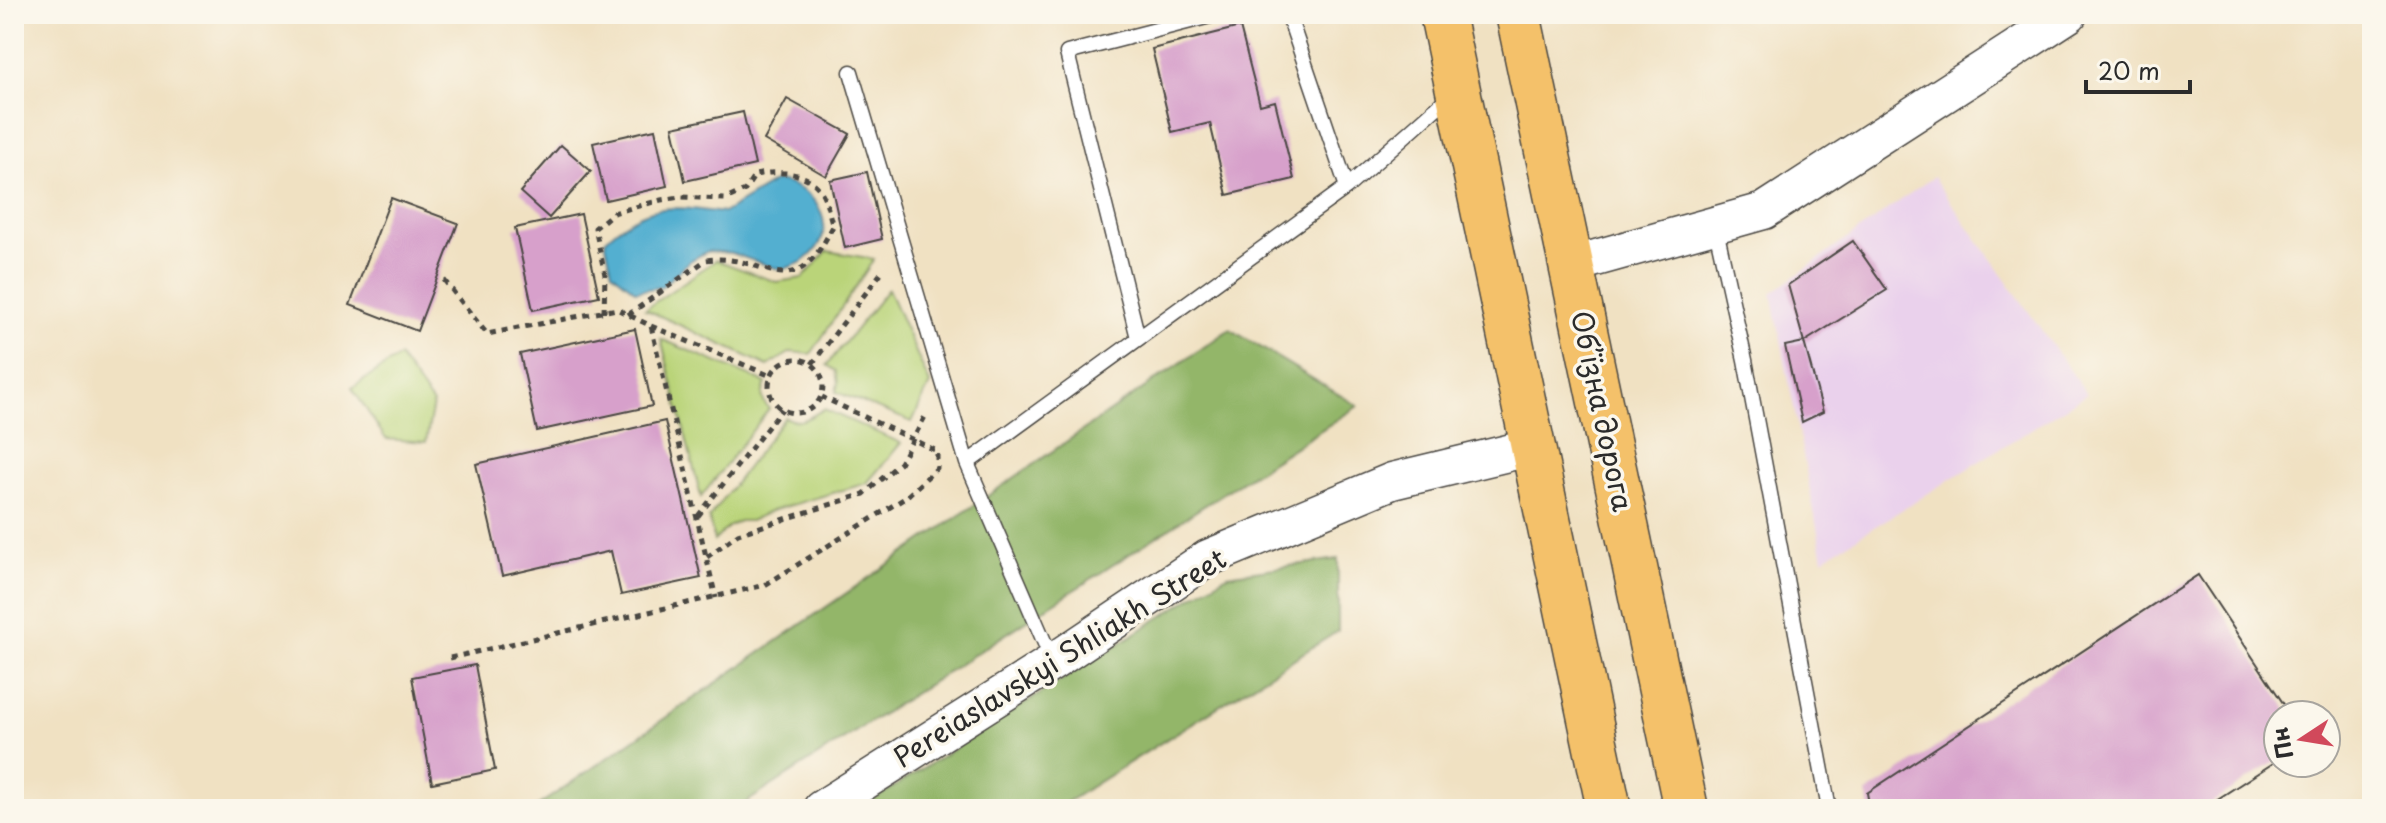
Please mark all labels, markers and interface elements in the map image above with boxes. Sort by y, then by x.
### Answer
scale bar [2086,44,2190,94]
text: 20 m [2098,52,2160,88]
street label: Обʼїзна дорога [1561,306,1646,516]
street label: Pereiaslavskyi Shliakh Street [884,536,1234,777]
north arrow [2262,699,2342,779]
text: Пн [2262,724,2300,762]

